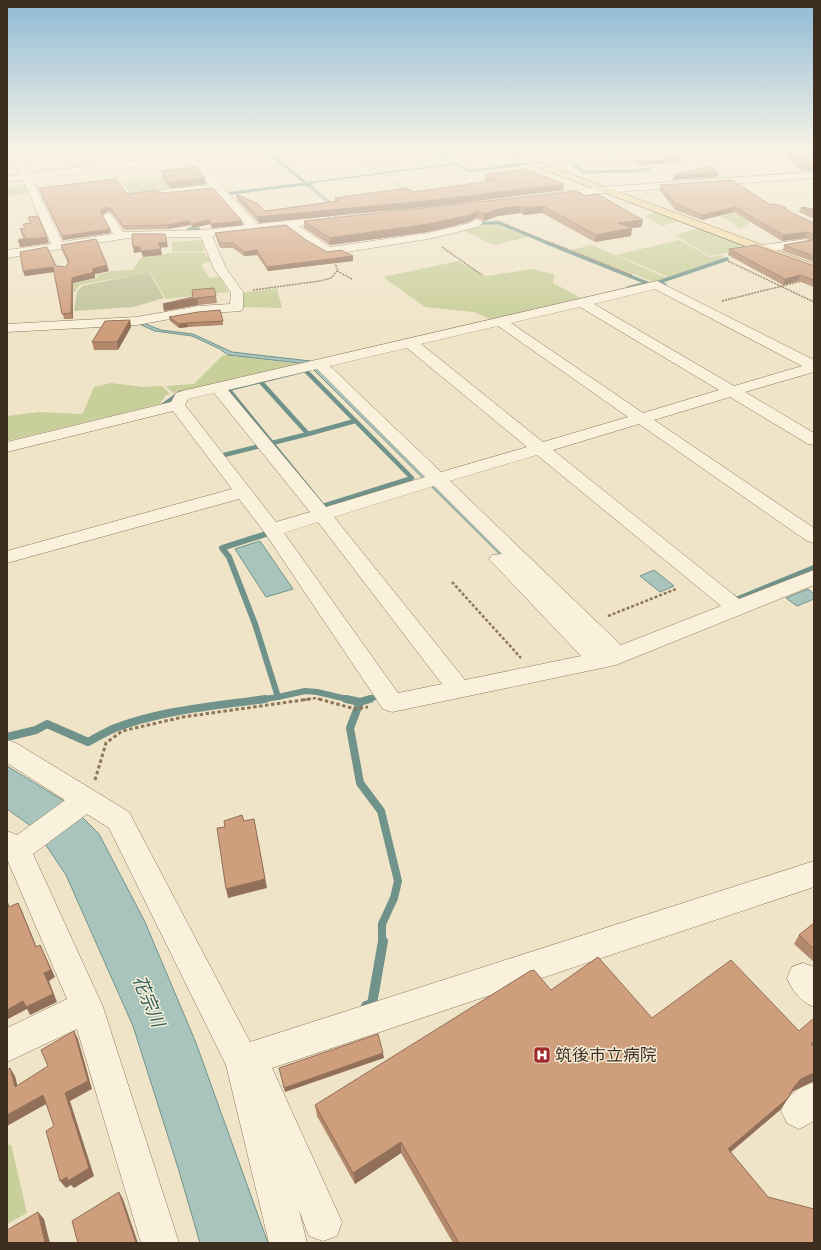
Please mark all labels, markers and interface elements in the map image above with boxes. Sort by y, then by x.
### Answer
water label: 花宗川 [127,971,172,1033]
place label: 筑後市立病院 [555,1043,657,1067]
hospital icon: 筑後市立病院 [532,1045,552,1065]

